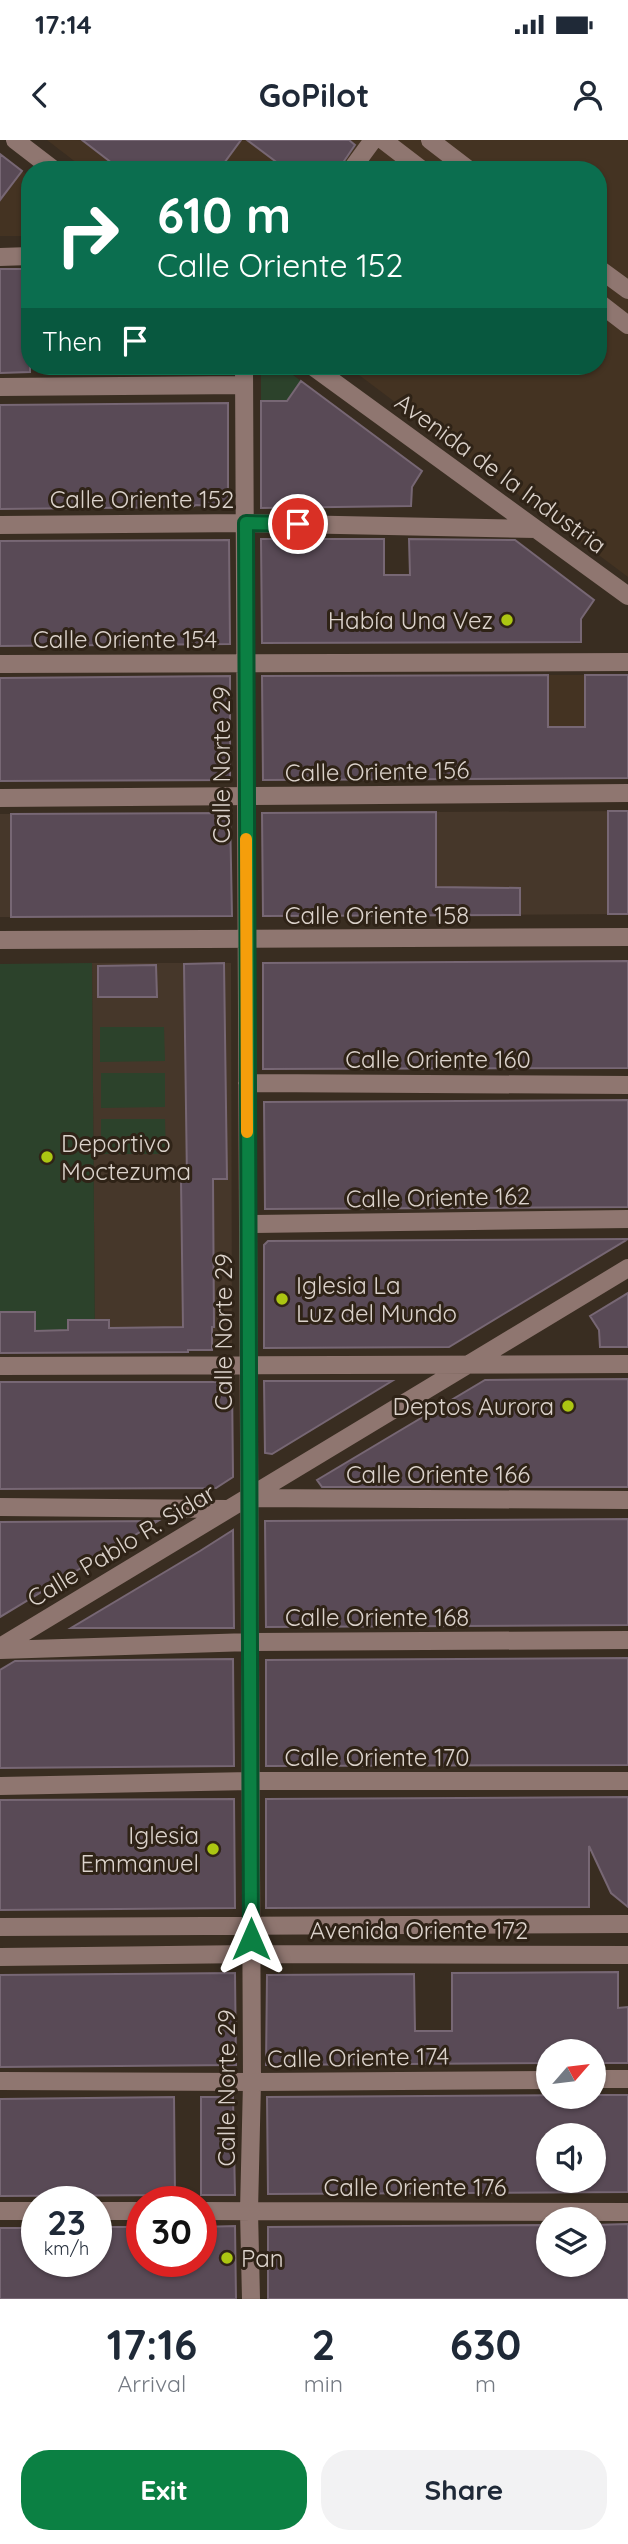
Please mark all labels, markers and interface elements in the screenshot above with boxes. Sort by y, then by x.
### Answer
text: 17:14 [35,8,92,41]
text: GoPilot [259,75,369,115]
icon: back [21,76,59,114]
icon: person [569,76,607,114]
text: 610 m [157,184,291,245]
icon: right [42,189,133,280]
text: Calle Oriente 152 [157,245,403,285]
icon: arrive [116,322,154,360]
text: Then [42,325,102,358]
street label: Avenida de la Industria [390,386,612,560]
street label: Calle Oriente 152 [50,484,234,514]
pin [268,494,328,554]
icon: arrive [279,505,317,543]
place label: Había Una Vez [328,605,493,635]
marker: Había Una Vez [499,612,515,628]
street label: Calle Oriente 154 [33,624,217,654]
street label: Calle Norte 29 [206,686,236,844]
street label: Calle Oriente 156 [285,754,469,788]
street label: Calle Oriente 158 [285,900,469,930]
street label: Calle Oriente 160 [345,1044,531,1074]
place label: Deportivo Moctezuma [61,1128,191,1186]
marker: Deportivo Moctezuma [39,1149,55,1165]
street label: Calle Oriente 162 [345,1180,531,1214]
street label: Calle Norte 29 [208,1253,238,1411]
place label: Iglesia La Luz del Mundo [296,1270,457,1328]
marker: Iglesia La Luz del Mundo [274,1291,290,1307]
place label: Deptos Aurora [392,1391,554,1421]
marker: Deptos Aurora [560,1398,576,1414]
street label: Calle Oriente 166 [346,1459,530,1489]
street label: Calle Pablo R. Sidar [21,1477,221,1613]
street label: Calle Oriente 168 [285,1602,469,1632]
street label: Calle Oriente 170 [285,1742,469,1772]
place label: Iglesia Emmanuel [80,1820,199,1878]
marker: Iglesia Emmanuel [205,1841,221,1857]
position arrow [214,1902,288,1976]
street label: Avenida Oriente 172 [310,1915,528,1945]
street label: Calle Norte 29 [211,2009,241,2167]
north arrow [536,2039,606,2109]
map controls [536,2039,606,2277]
street label: Calle Oriente 174 [267,2040,449,2074]
button: sound [536,2123,606,2193]
street label: Calle Oriente 176 [324,2172,506,2202]
speed limit sign: 30 [126,2186,217,2277]
text: 23 [47,2200,86,2244]
button: layers [536,2207,606,2277]
text: km/h [44,2237,89,2260]
place label: Pan [241,2243,284,2273]
marker: Pan [219,2250,235,2266]
text: 17:16 [107,2318,197,2371]
text: 2 [311,2318,335,2371]
text: 630 [450,2318,521,2371]
text: Arrival [117,2369,186,2398]
text: min [304,2369,343,2398]
text: m [475,2369,496,2398]
button: Exit [21,2450,307,2530]
button: Share [321,2450,607,2530]

